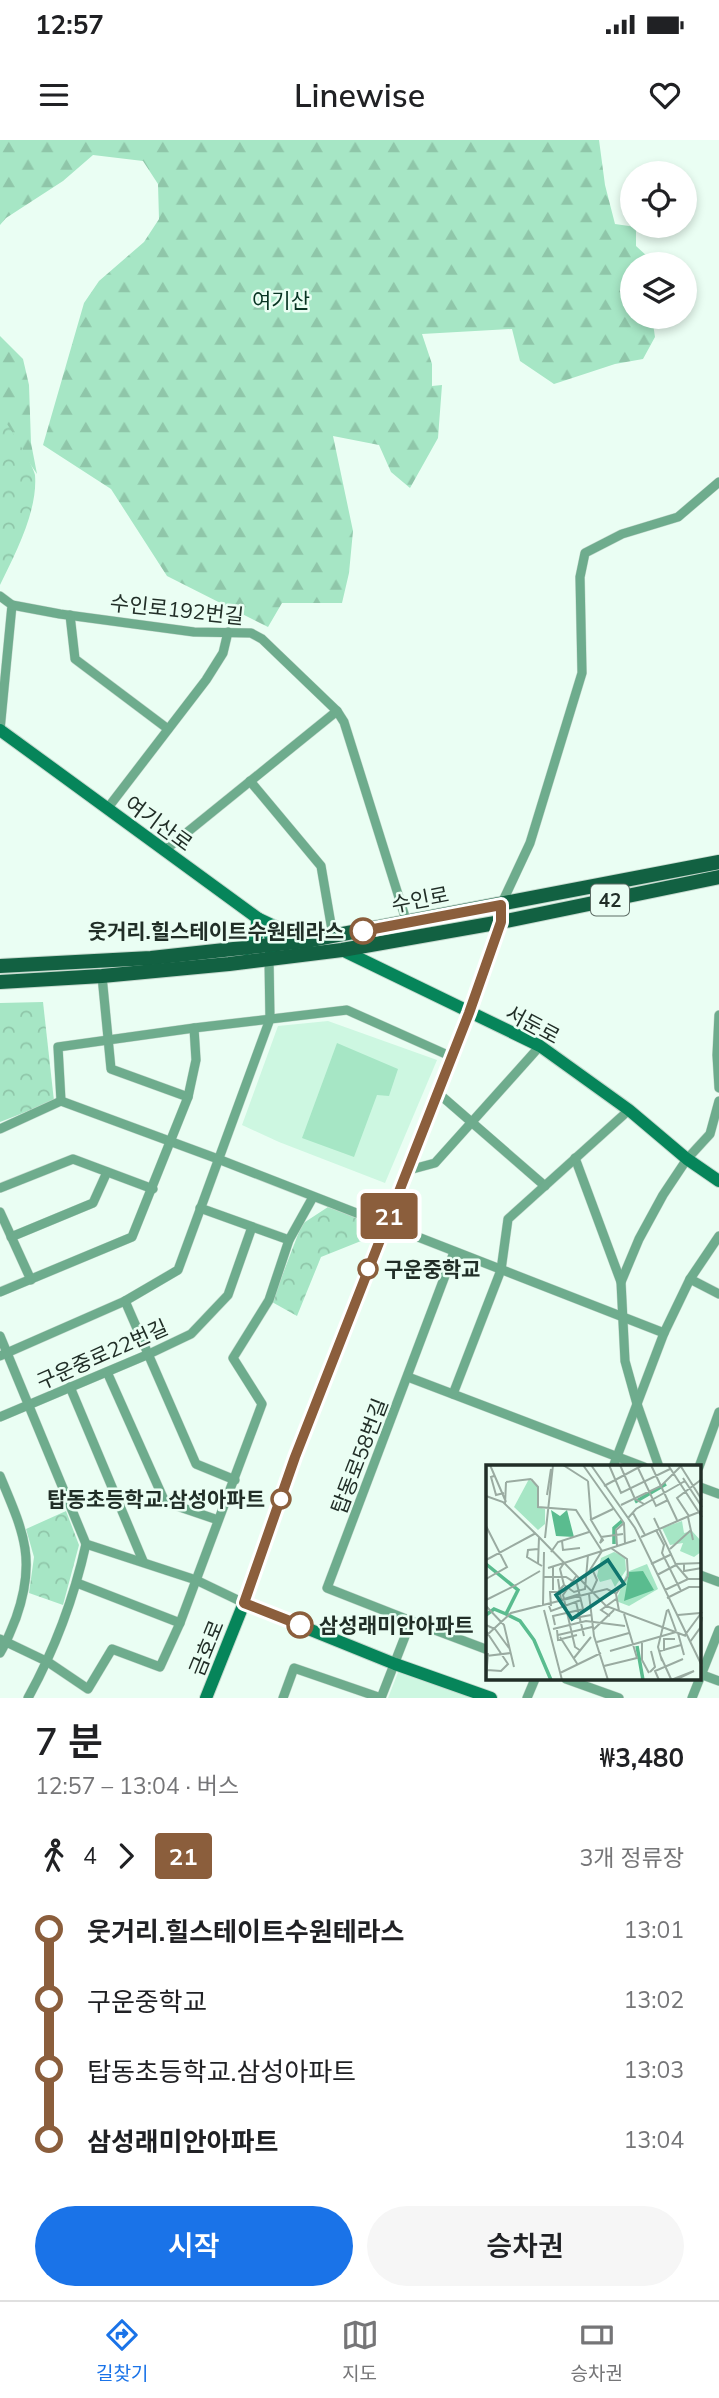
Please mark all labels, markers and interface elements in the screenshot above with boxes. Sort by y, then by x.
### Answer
text: 12:57 [35,8,104,41]
text: Linewise [294,75,425,115]
icon: menu [35,76,73,114]
icon: heart [646,76,684,114]
map controls [620,161,697,329]
button: locate [620,161,697,238]
button: layers [620,252,697,329]
park label: 여기산 [252,287,310,313]
street label: 수인로192번길 [109,589,245,629]
street label: 여기산로 [120,790,198,856]
street label: 수인로 [389,881,451,917]
road number: 42 [591,884,629,916]
place label: 웃거리.힐스테이트수원테라스 [88,918,344,944]
marker: 웃거리.힐스테이트수원테라스 [350,918,376,944]
street label: 서둔로 [501,999,565,1049]
line badge: 21 [358,1193,420,1239]
text: 21 [375,1201,403,1231]
place label: 구운중학교 [384,1256,481,1282]
marker: 구운중학교 [358,1259,378,1279]
street label: 구운중로22번길 [32,1313,172,1395]
street label: 탑동로58번길 [325,1394,393,1518]
inset map [486,1465,702,1680]
place label: 탑동초등학교.삼성아파트 [47,1486,265,1512]
marker: 탑동초등학교.삼성아파트 [271,1489,291,1509]
marker: 삼성래미안아파트 [287,1612,313,1638]
place label: 삼성래미안아파트 [319,1612,474,1638]
street label: 금호로 [183,1616,229,1680]
text: 7 분 [35,1717,103,1765]
text: ₩3,480 [600,1741,684,1774]
text: 12:57 – 13:04 · 버스 [35,1771,239,1800]
icon: walk [35,1837,73,1875]
icon: forward [107,1837,145,1875]
text: 4 [83,1841,97,1870]
text: 21 [169,1841,198,1871]
text: 3개 정류장 [580,1843,684,1872]
text: 웃거리.힐스테이트수원테라스 [87,1915,404,1948]
text: 13:01 [624,1915,684,1944]
text: 구운중학교 [87,1985,207,2018]
text: 13:02 [624,1985,684,2014]
text: 탑동초등학교.삼성아파트 [87,2055,356,2088]
text: 13:03 [624,2055,684,2084]
text: 삼성래미안아파트 [87,2125,278,2158]
text: 13:04 [624,2125,684,2154]
button: 시작 [35,2206,353,2286]
button: 승차권 [367,2206,684,2286]
tab: 길찾기 [96,2316,148,2385]
tab: 지도 [341,2316,379,2385]
tab: 승차권 [571,2316,623,2385]

